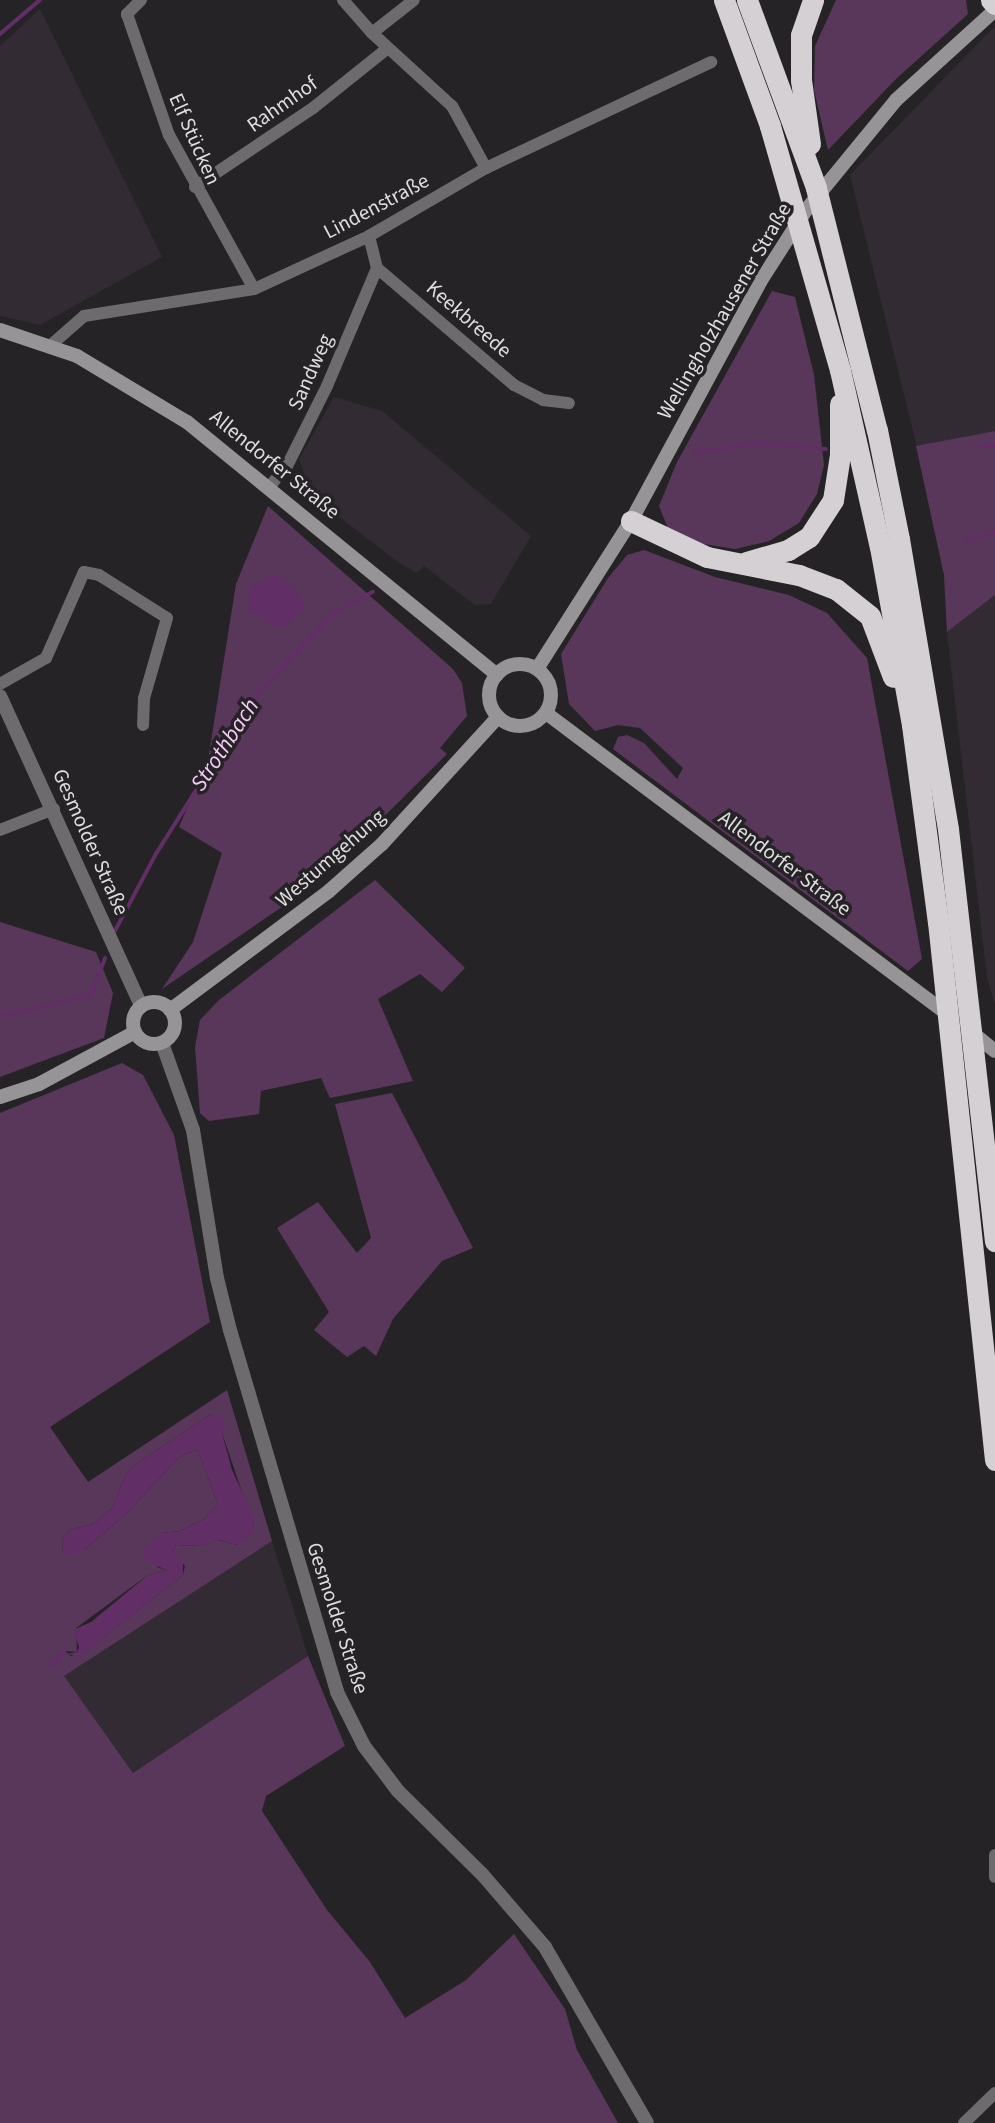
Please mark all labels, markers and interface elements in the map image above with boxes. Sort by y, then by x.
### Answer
street label: Rahmhof [242,71,322,137]
street label: Elf Stücken [164,89,226,189]
street label: Lindenstraße [319,168,433,244]
street label: Wellingholzhausener Straße [652,198,796,424]
street label: Keekbreede [421,275,517,363]
street label: Sandweg [282,330,338,414]
street label: Allendorfer Straße [205,404,345,524]
water label: Strothbach [185,694,265,796]
street label: Gesmolder Straße [47,765,135,919]
street label: Westumgehung [270,804,390,912]
street label: Allendorfer Straße [714,805,856,921]
street label: Gesmolder Straße [302,1539,374,1697]

